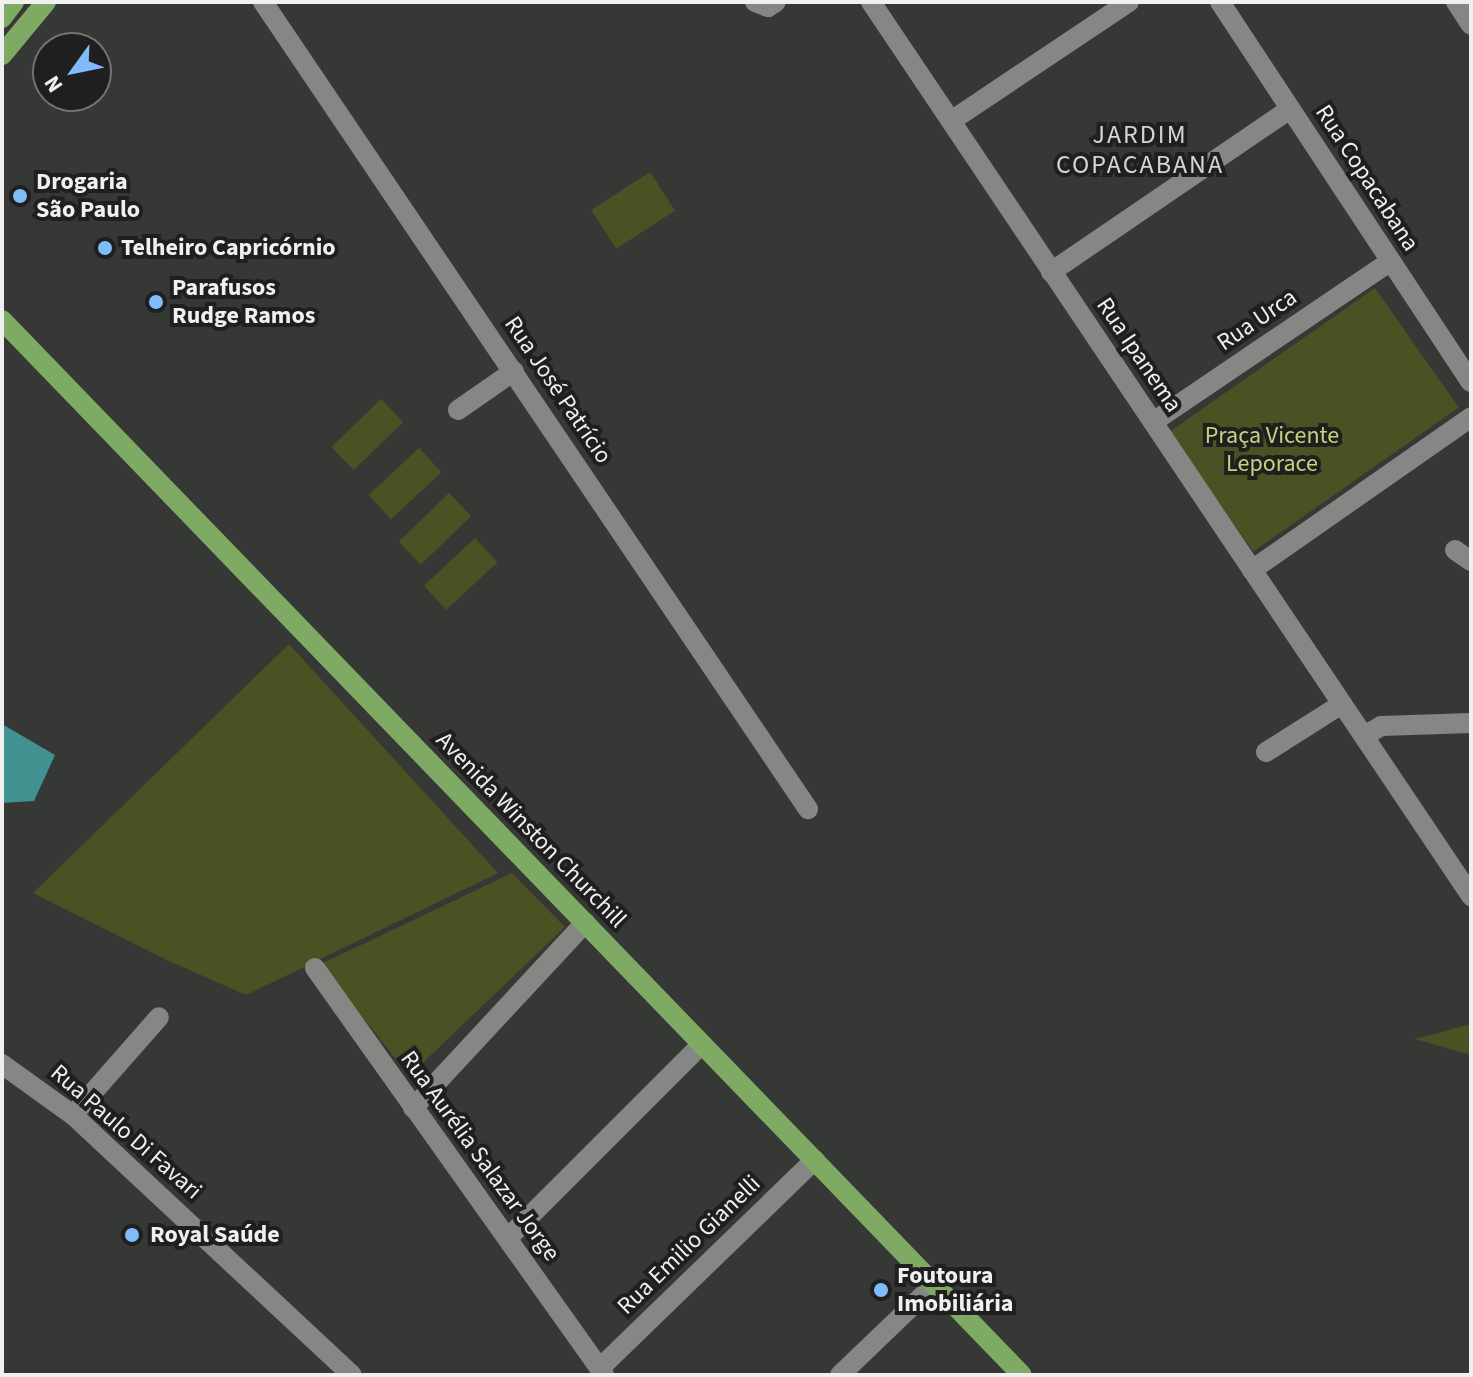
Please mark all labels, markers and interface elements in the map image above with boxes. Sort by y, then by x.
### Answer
north arrow [32,32,112,112]
text: N [36,69,71,99]
street label: Rua Copacabana [1309,100,1425,256]
district label: JARDIM COPACABANA [1056,119,1224,180]
place label: Drogaria São Paulo [36,168,140,224]
marker: Drogaria São Paulo [11,187,29,205]
place label: Telheiro Capricórnio [121,234,336,262]
marker: Telheiro Capricórnio [96,239,114,257]
place label: Parafusos Rudge Ramos [172,274,315,330]
street label: Rua Urca [1212,283,1302,357]
street label: Rua Ipanema [1090,292,1188,418]
marker: Parafusos Rudge Ramos [147,293,165,311]
street label: Rua José Patrício [498,311,618,469]
park label: Praça Vicente Leporace [1205,422,1339,478]
street label: Avenida Winston Churchill [430,726,632,934]
street label: Rua Aurélia Salazar Jorge [394,1045,566,1267]
street label: Rua Paulo Di Favari [45,1059,207,1205]
street label: Rua Emilio Gianelli [611,1169,767,1321]
place label: Royal Saúde [150,1221,280,1249]
marker: Royal Saúde [121,1224,143,1246]
place label: Foutoura Imobiliária [897,1262,1013,1318]
marker: Foutoura Imobiliária [872,1281,890,1299]

